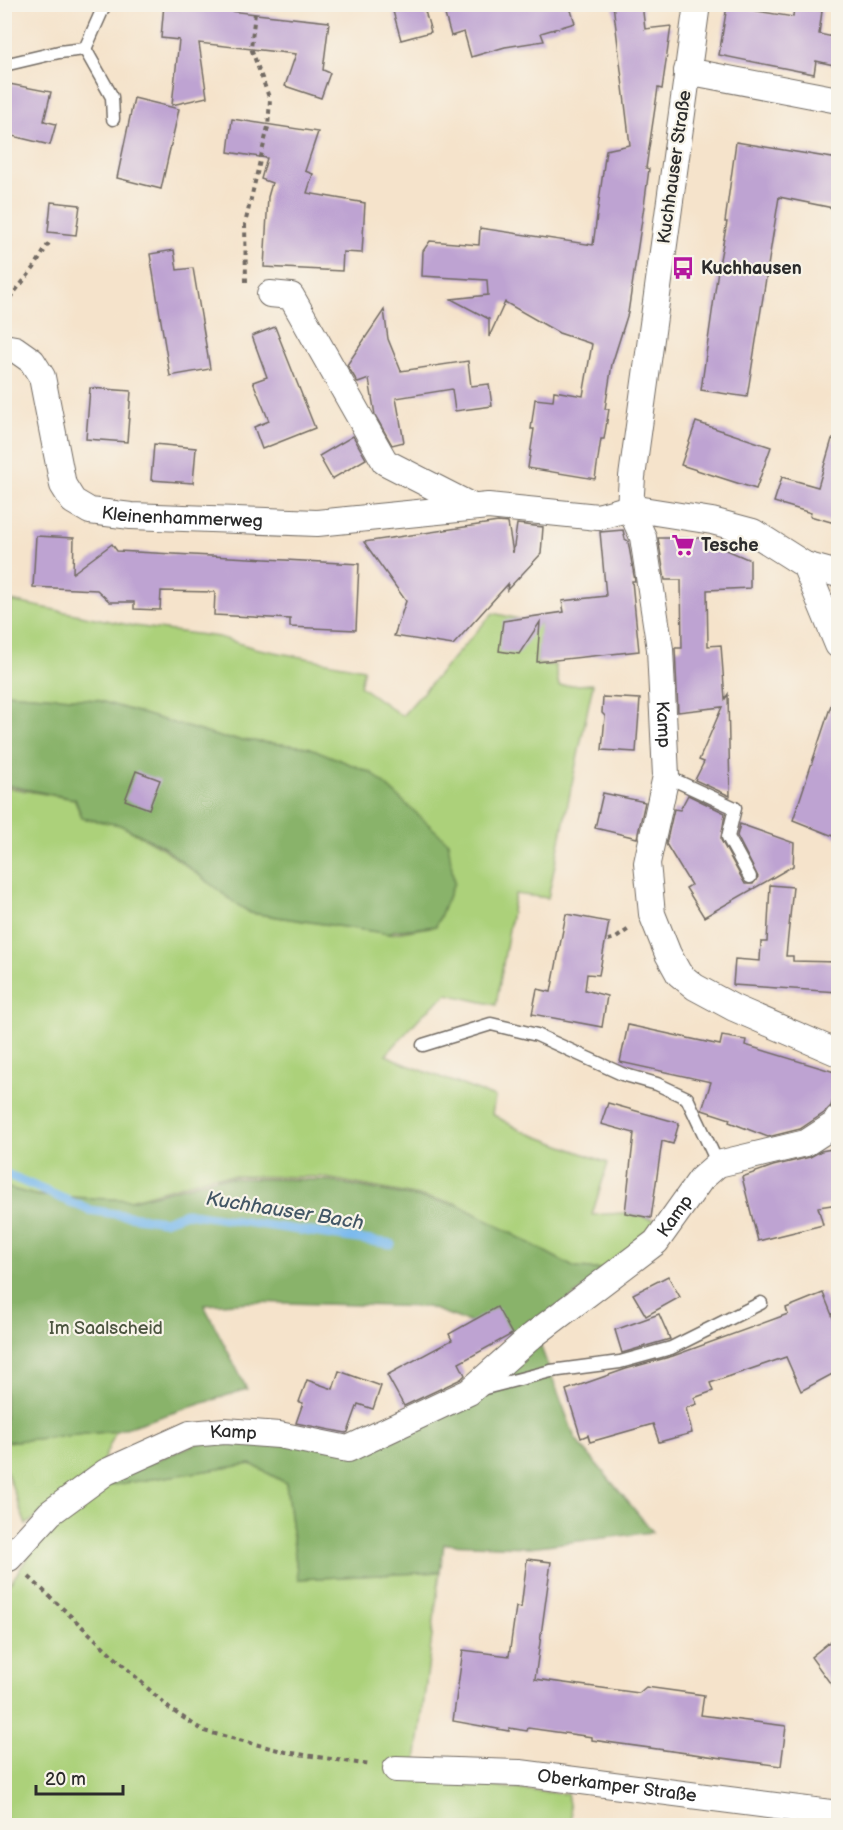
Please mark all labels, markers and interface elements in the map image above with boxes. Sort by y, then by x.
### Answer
street label: Kuchhauser Straße [653,89,696,245]
bus stop icon: Kuchhausen [670,255,696,281]
place label: Kuchhausen [701,258,802,279]
street label: Kleinenhammerweg [100,502,263,532]
supermarket icon: Tesche [670,532,696,558]
place label: Tesche [701,535,759,556]
street label: Kamp [651,700,675,748]
water label: Kuchhauser Bach [204,1187,365,1235]
street label: Kamp [653,1191,697,1241]
park label: Im Saalscheid [49,1318,163,1339]
street label: Kamp [209,1421,258,1444]
scale bar [36,1758,123,1796]
street label: Oberkamper Straße [536,1765,698,1807]
text: 20 m [45,1769,86,1790]

